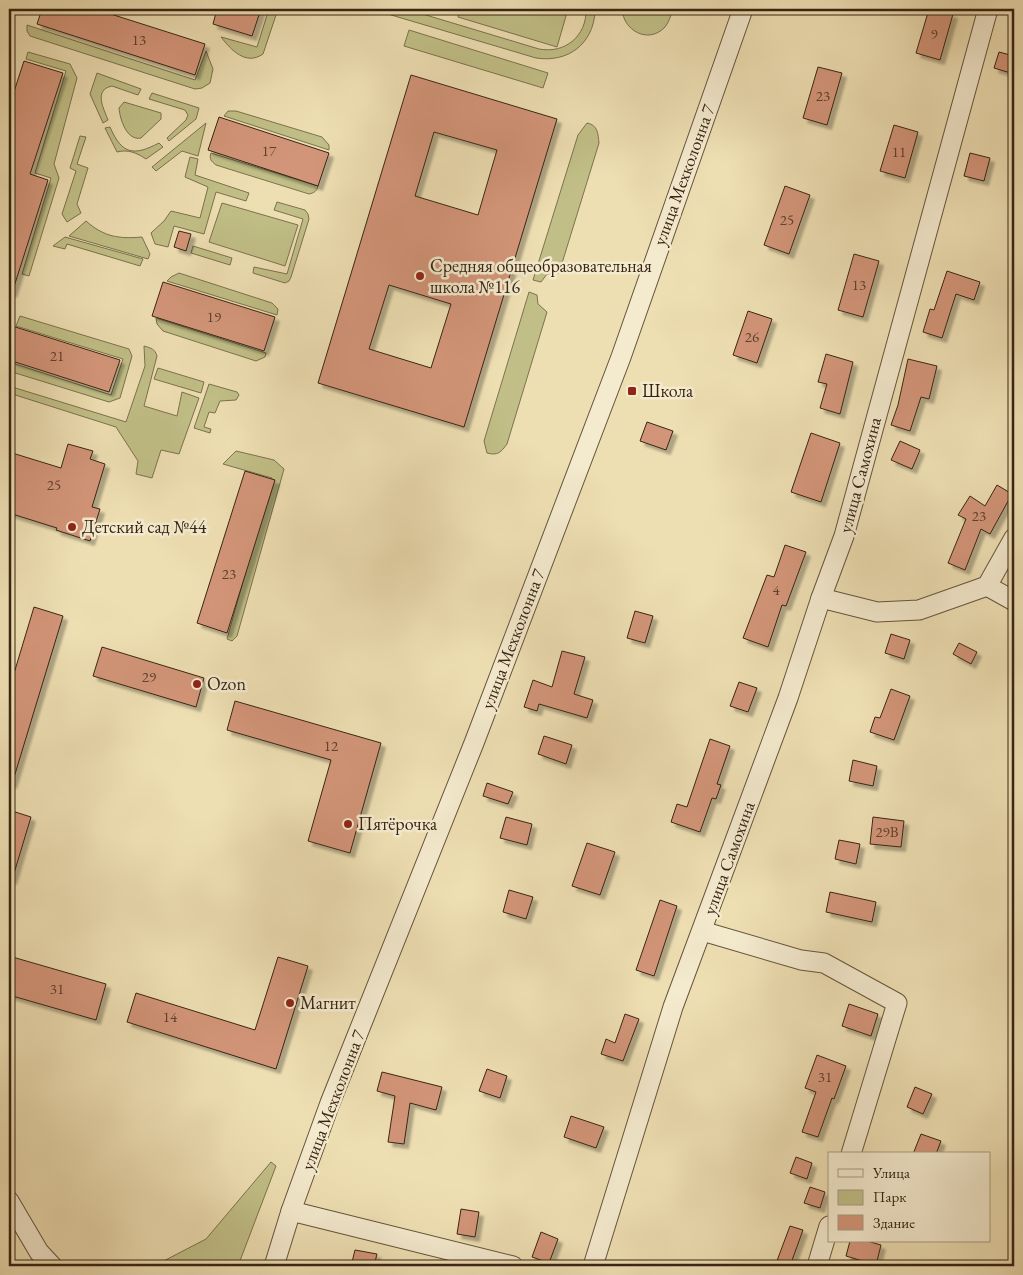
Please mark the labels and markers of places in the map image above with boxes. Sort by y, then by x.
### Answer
place label: Средняя общеобразовательная школа №116 [430,254,652,298]
marker: Средняя общеобразовательная школа №116 [414,270,426,282]
place label: Школа [642,379,694,402]
marker: Школа [626,385,638,397]
place label: Детский сад №44 [82,515,207,538]
marker: Детский сад №44 [66,521,78,533]
place label: Ozon [207,672,246,695]
marker: Ozon [191,678,203,690]
place label: Пятёрочка [358,812,438,835]
marker: Пятёрочка [342,818,354,830]
place label: Магнит [300,991,356,1014]
marker: Магнит [284,997,296,1009]

